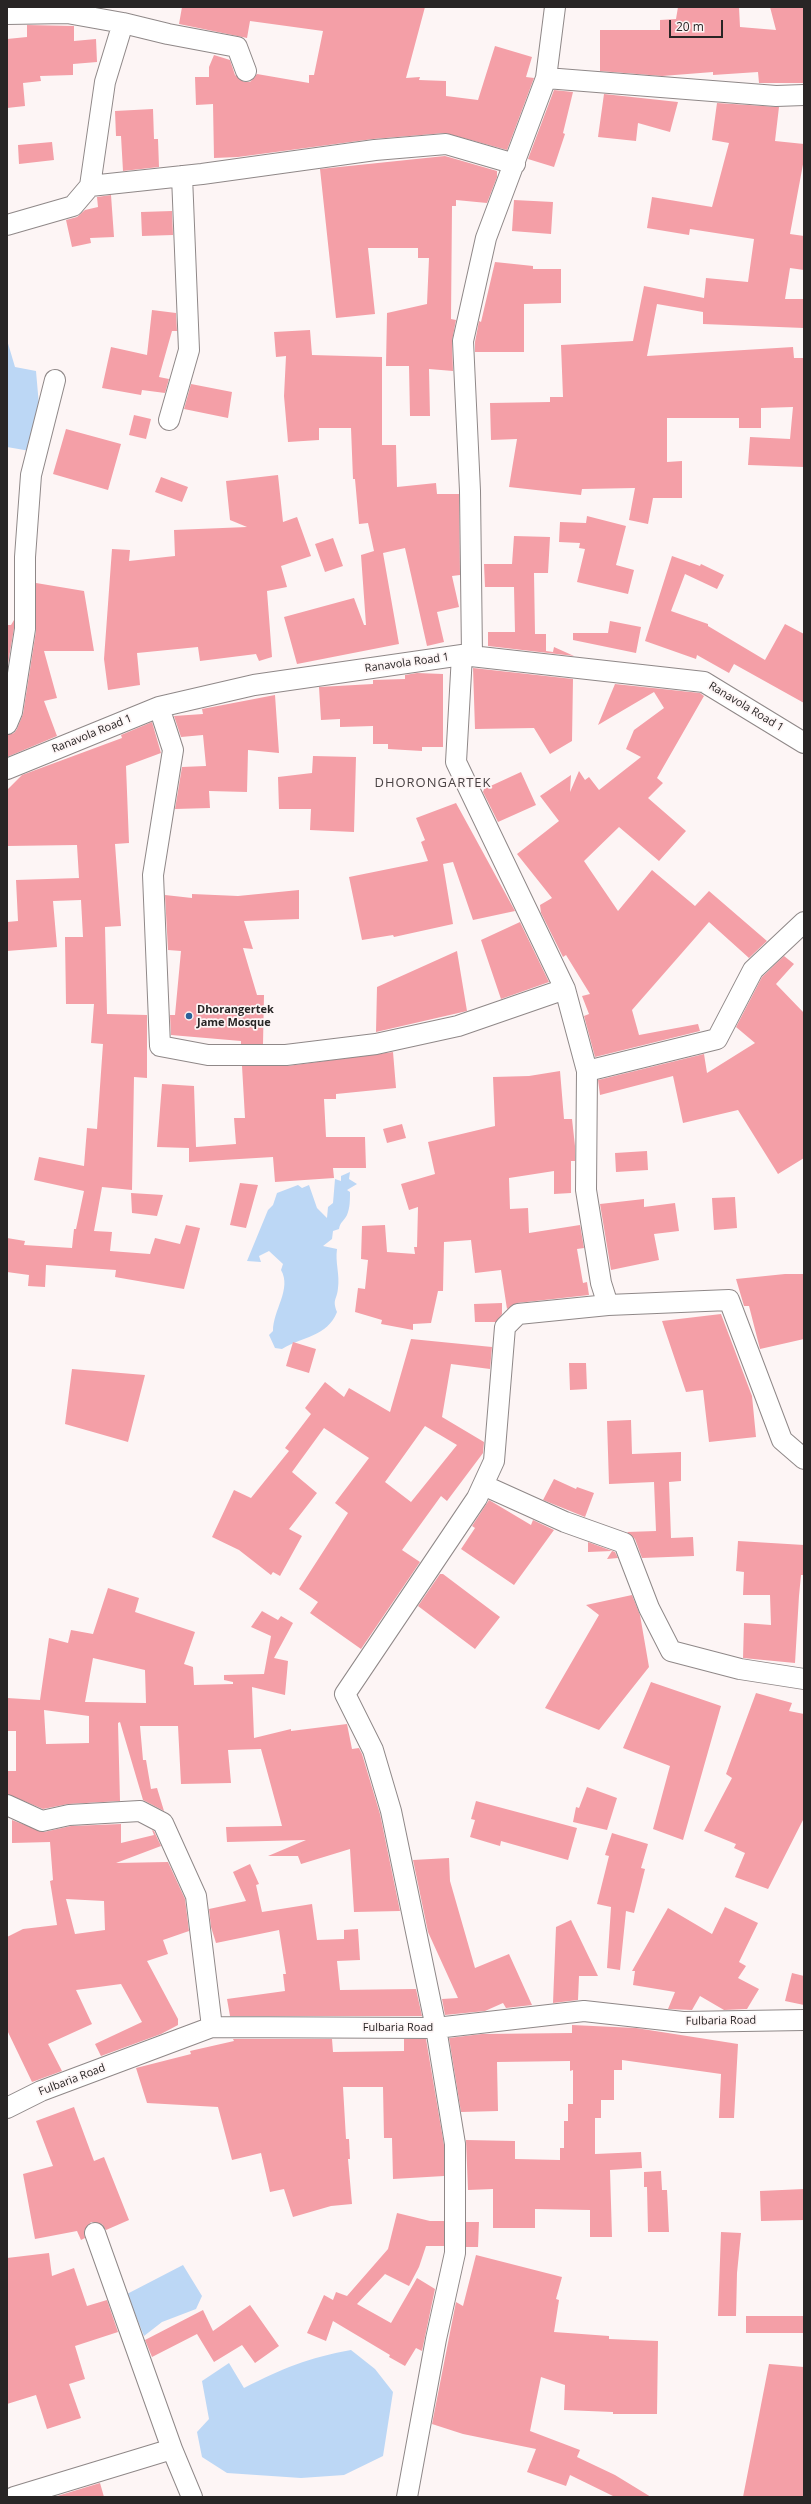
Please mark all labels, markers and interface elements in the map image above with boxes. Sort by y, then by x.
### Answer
scale bar [671,12,725,38]
text: 20 m [676,18,704,35]
street label: Ranavola Road 1 [364,651,450,675]
street label: Ranavola Road 1 [706,679,786,735]
street label: Ranavola Road 1 [50,712,134,756]
district label: DHORONGARTEK [374,775,492,791]
place label: Dhorangertek Jame Mosque [197,1003,274,1029]
marker: Dhorangertek Jame Mosque [184,1011,194,1021]
street label: Fulbaria Road [686,2014,756,2028]
street label: Fulbaria Road [363,2021,433,2035]
street label: Fulbaria Road [37,2061,107,2099]

